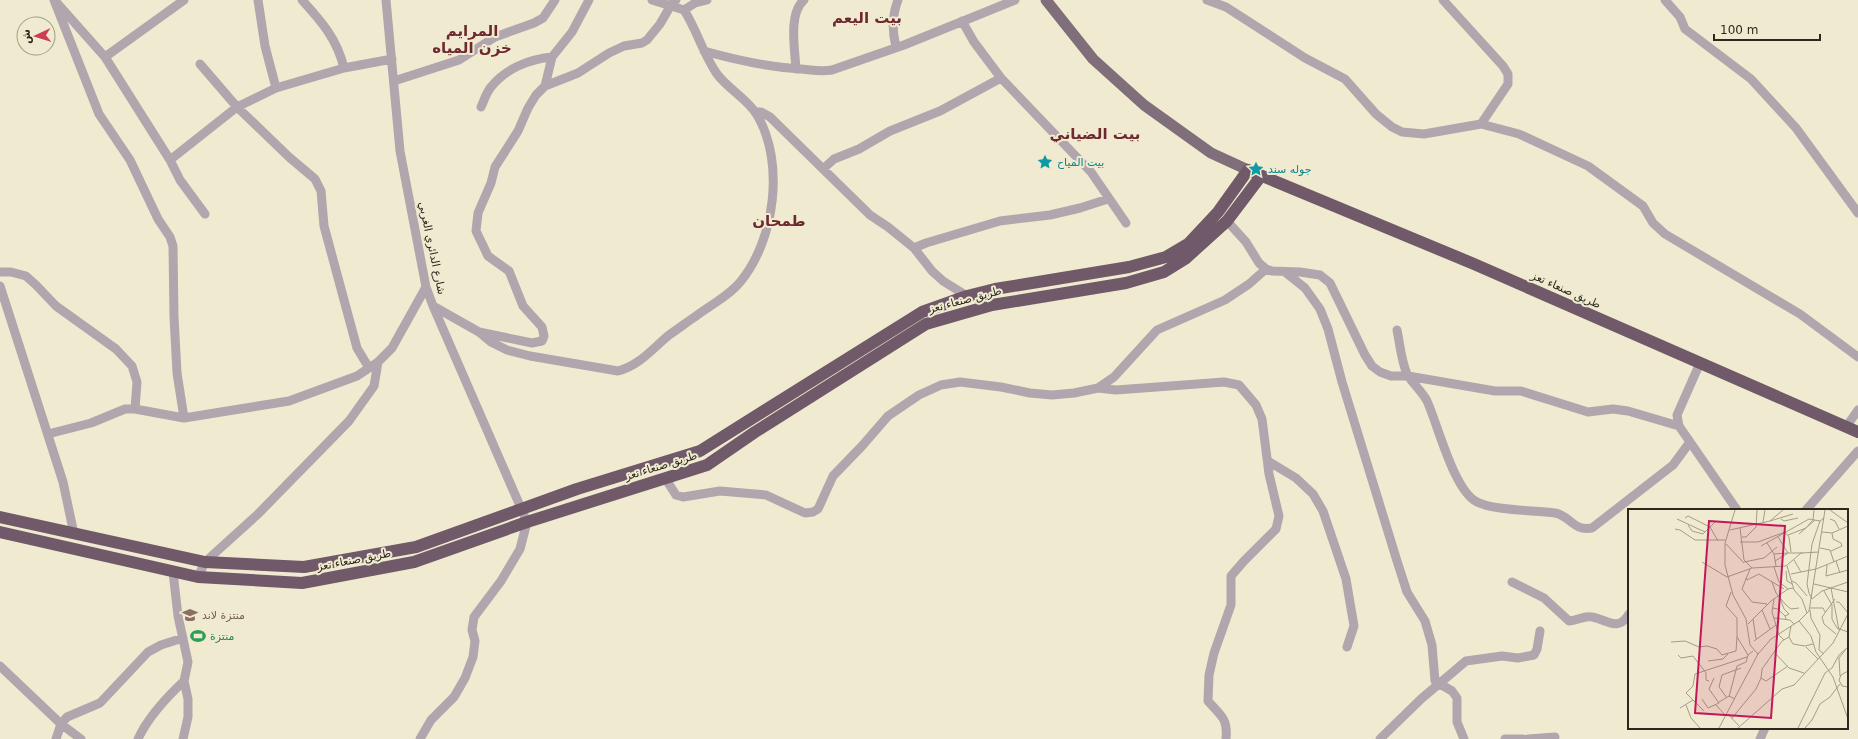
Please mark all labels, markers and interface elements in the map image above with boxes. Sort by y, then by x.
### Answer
district label: بيت اليعم [832,9,902,27]
north arrow [16,16,56,56]
scale bar [1714,16,1820,42]
district label: المرايم خزن المياه [432,22,512,57]
text: 100 m [1720,23,1758,37]
text: ش [20,29,34,45]
district label: بيت الضياني [1050,125,1140,143]
place icon: بيت المياح [1036,153,1054,171]
place label: بيت المياح [1057,156,1104,169]
place icon: جوله سند [1247,160,1265,178]
place label: جوله سند [1268,163,1312,176]
street label: شارع الدائري الغربي [416,200,448,296]
district label: طمحان [752,212,806,230]
street label: طريق صنعاء تعز [1528,268,1603,312]
street label: طريق صنعاء تعز [926,284,1003,317]
street label: طريق صنعاء تعز [622,449,699,484]
inset map [1628,509,1848,729]
street label: طريق صنعاء تعز [315,546,392,575]
school or university icon: منتزة لاند [181,606,199,624]
place label: منتزة لاند [202,609,245,622]
sports icon: منتزة [189,627,207,645]
place label: منتزة [210,630,234,643]

